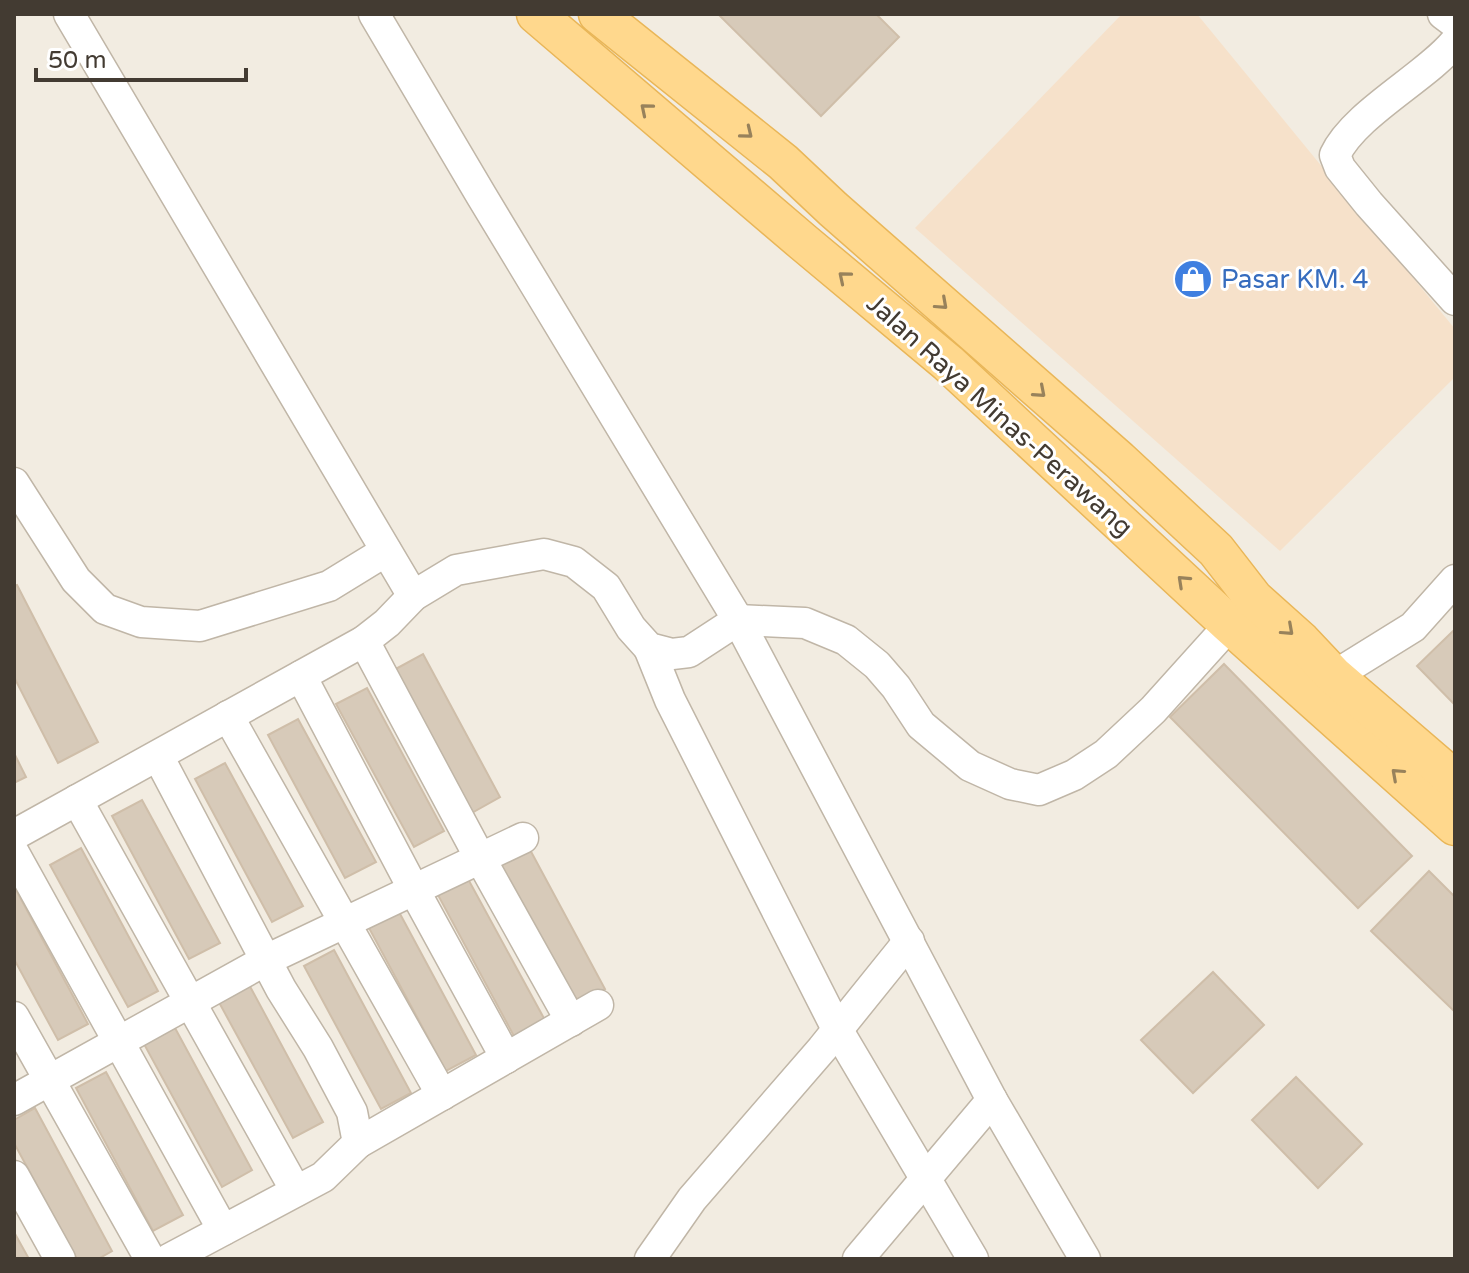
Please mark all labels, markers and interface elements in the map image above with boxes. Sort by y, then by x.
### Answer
scale bar [36,32,246,82]
text: 50 m [48,46,106,75]
one-way arrow [640,104,655,119]
one-way arrow [738,123,753,137]
shop icon: Pasar KM. 4 [1172,258,1214,300]
place label: Pasar KM. 4 [1221,264,1369,295]
one-way arrow [839,272,853,287]
street label: Jalan Raya Minas-Perawang [860,288,1139,543]
one-way arrow [932,295,947,309]
one-way arrow [1031,382,1046,397]
one-way arrow [1178,576,1192,591]
one-way arrow [1279,620,1294,634]
one-way arrow [1391,770,1406,784]

